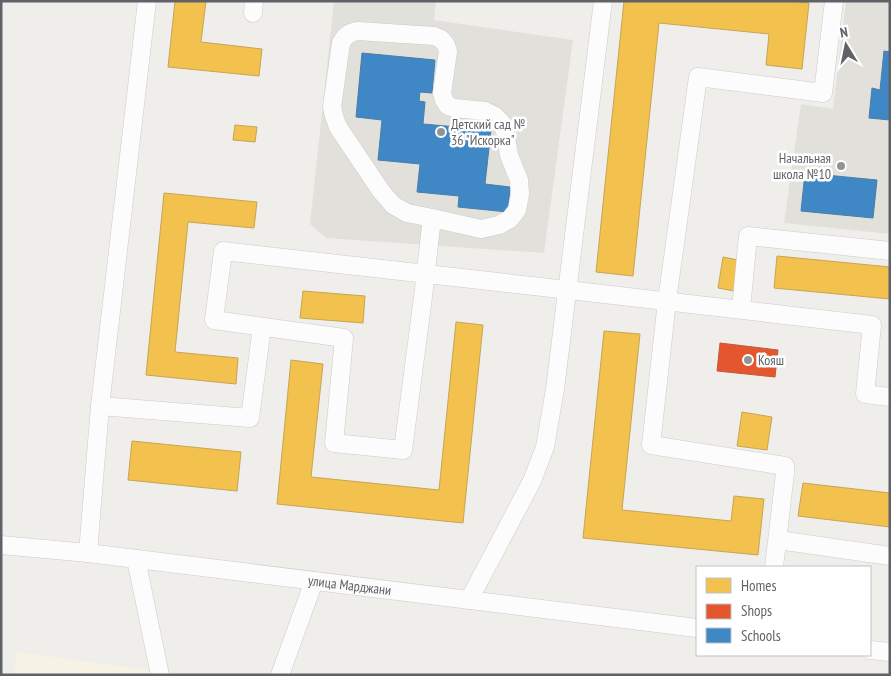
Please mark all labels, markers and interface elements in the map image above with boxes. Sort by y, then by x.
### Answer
north arrow [821,20,871,70]
text: N [838,23,849,42]
place label: Детский сад № 36 "Искорка" [451,115,525,149]
marker: Детский сад № 36 "Искорка" [435,126,447,138]
place label: Начальная школа №10 [773,149,831,183]
marker: Начальная школа №10 [835,160,847,172]
place label: Кояш [758,351,784,369]
marker: Кояш [742,354,754,366]
legend [696,566,871,656]
street label: улица Марджани [307,571,392,599]
text: Homes [741,576,777,595]
text: Shops [741,601,772,620]
text: Schools [741,626,781,645]

